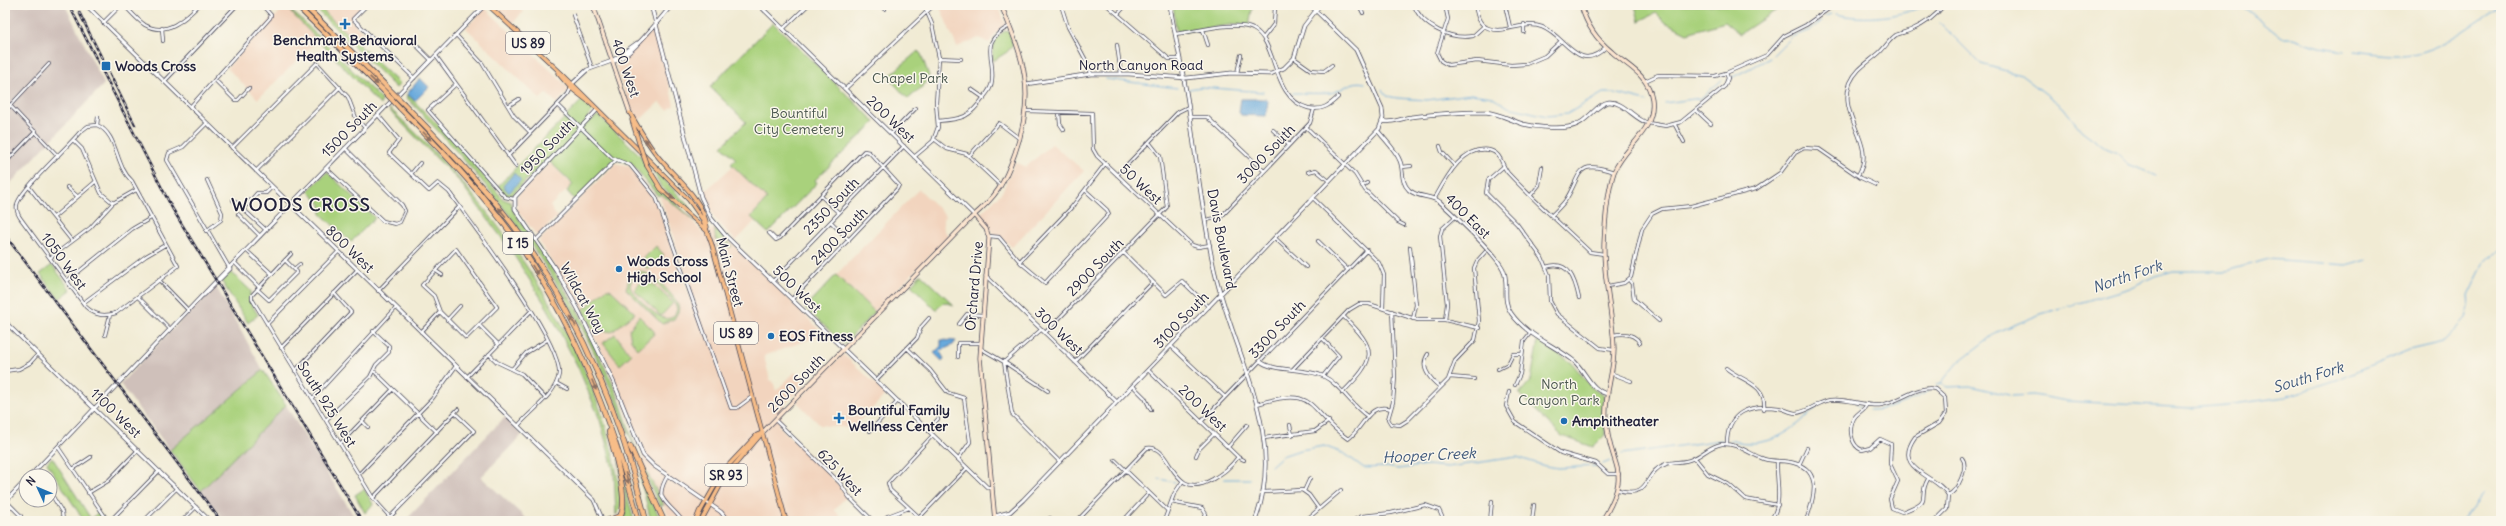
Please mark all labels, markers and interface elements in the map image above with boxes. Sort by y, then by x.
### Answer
marker: Benchmark Behavioral Health Systems [339,18,351,30]
place label: Benchmark Behavioral Health Systems [273,31,417,65]
road number: US 89 [506,32,550,54]
street label: 400 West [608,36,644,100]
street label: North Canyon Road [1079,56,1203,74]
place label: Woods Cross [115,57,197,75]
marker: Woods Cross [100,60,112,72]
park label: Chapel Park [872,69,948,87]
one-way arrow [369,76,379,86]
street label: 200 West [863,92,919,147]
street label: 1500 South [318,97,380,161]
park label: Bountiful City Cemetery [754,104,844,138]
street label: 1950 South [516,115,578,179]
street label: 3000 South [1233,121,1299,187]
one-way arrow [422,131,432,141]
one-way arrow [644,138,652,148]
street label: 50 West [1116,160,1166,208]
street label: 2350 South [799,174,863,238]
street label: Davis Boulevard [1203,187,1241,291]
street label: 400 East [1442,190,1495,243]
one-way arrow [665,192,676,201]
district label: WOODS CROSS [231,193,371,216]
street label: 2400 South [807,203,871,269]
one-way arrow [498,207,507,218]
street label: 800 West [322,221,378,277]
street label: 1050 West [37,229,91,293]
road number: I 15 [503,232,533,254]
street label: 2900 South [1063,234,1127,300]
street label: Main Street [712,235,748,309]
street label: Orchard Drive [961,240,987,332]
place label: Woods Cross High School [627,252,709,286]
water label: North Fork [2090,255,2165,297]
street label: Wildcat Way [556,259,610,337]
street label: 500 West [769,261,825,317]
one-way arrow [531,264,539,275]
marker: Woods Cross High School [614,264,624,274]
street label: 3100 South [1150,288,1212,352]
street label: 3300 South [1245,296,1309,362]
street label: 300 West [1031,303,1087,359]
one-way arrow [570,315,576,327]
road number: US 89 [714,322,758,344]
place label: EOS Fitness [779,327,854,345]
marker: EOS Fitness [766,331,776,341]
street label: 2600 South [764,350,828,416]
water label: South Fork [2270,357,2347,397]
street label: South 925 West [293,358,361,451]
park label: North Canyon Park [1518,375,1600,409]
one-way arrow [592,379,598,391]
street label: 200 West [1175,381,1231,436]
street label: 1100 West [87,384,145,442]
place label: Bountiful Family Wellness Center [848,401,950,435]
marker: Bountiful Family Wellness Center [833,412,845,424]
place label: Amphitheater [1572,412,1659,430]
marker: Amphitheater [1559,416,1569,426]
water label: Hooper Creek [1382,443,1477,467]
street label: 625 West [814,445,867,500]
road number: SR 93 [705,464,747,486]
north arrow [18,468,58,508]
one-way arrow [624,472,630,484]
text: N [23,473,38,489]

